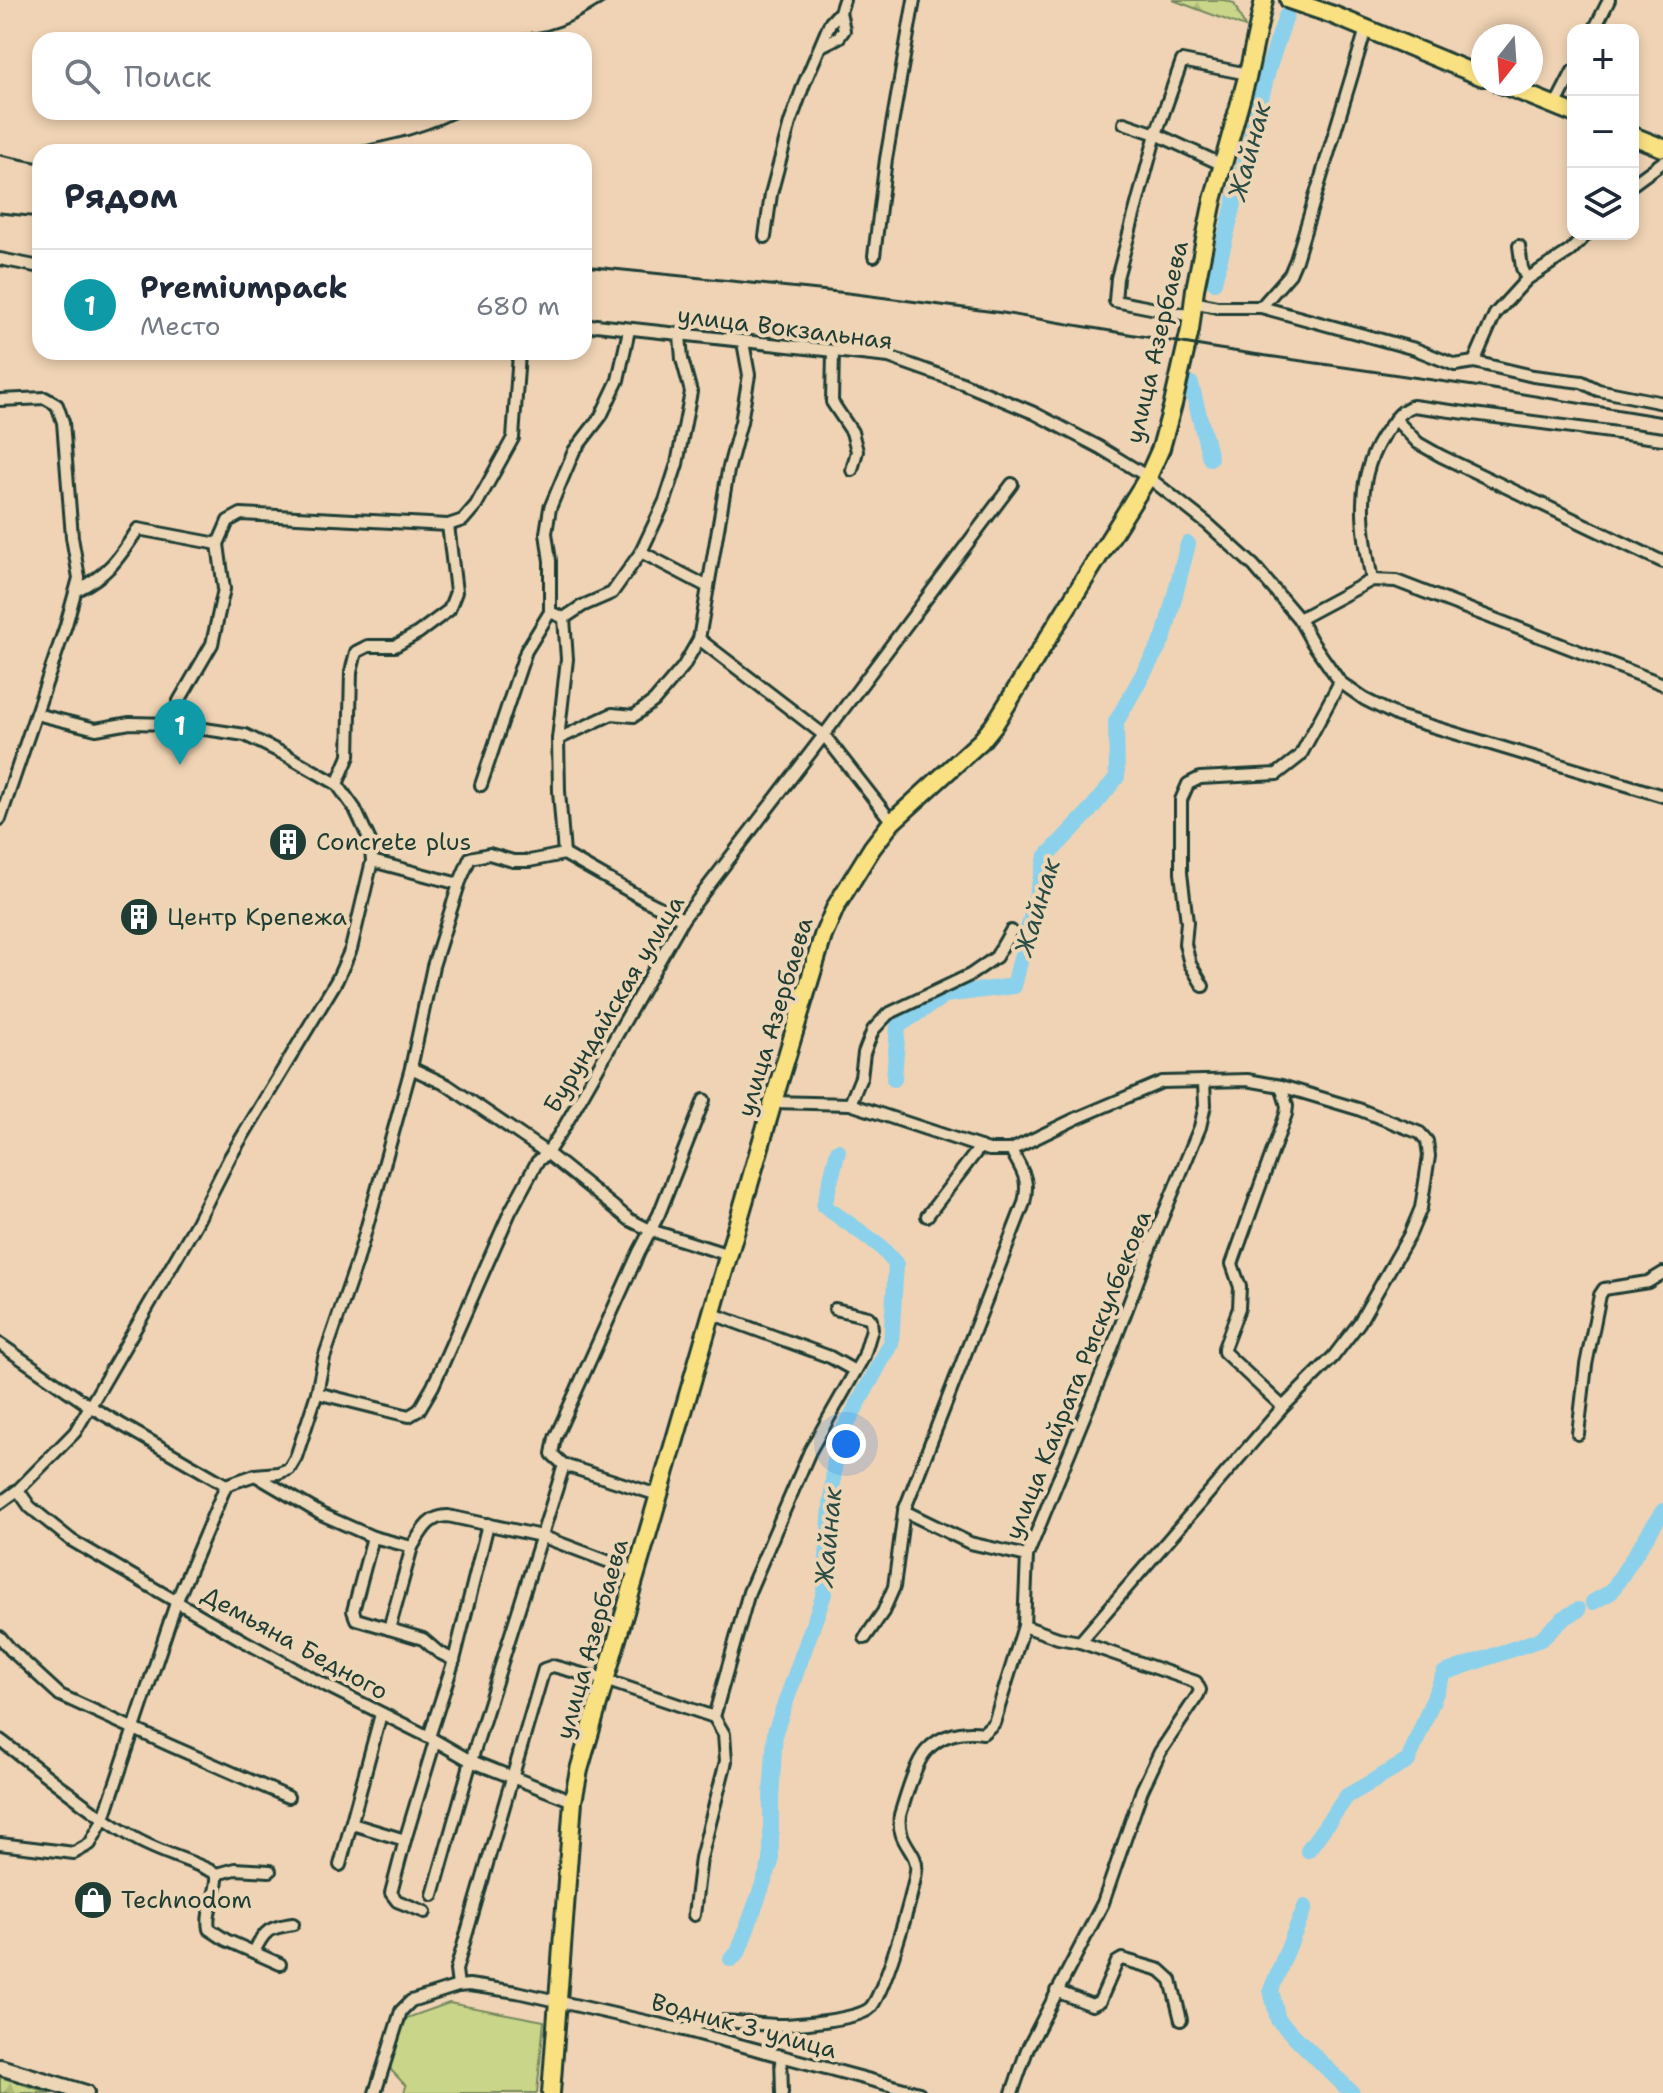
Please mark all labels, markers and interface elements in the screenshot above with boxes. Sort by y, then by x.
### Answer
north arrow [1471,24,1543,96]
map controls [1567,24,1639,240]
button: + [1567,24,1639,96]
search box [32,32,592,120]
icon: search [60,54,104,98]
text: Поиск [124,56,212,97]
button: − [1567,96,1639,168]
water label: Жайнак [1218,97,1279,205]
button: layers [1567,168,1639,240]
text: Рядом [64,173,178,219]
street label: улица Азербаева [1118,237,1196,446]
text: Premiumpack [140,267,348,308]
text: 1 [84,288,96,323]
text: 680 m [476,288,560,323]
street label: улица Вокзальная [676,299,894,357]
text: Место [140,308,221,343]
pin: 1 [154,699,206,765]
building icon: Concrete plus [267,821,309,863]
place label: Concrete plus [316,826,471,858]
water label: Жайнак [1005,852,1068,961]
street label: Бурундайская улица [536,889,692,1119]
building icon: Центр Крепежа [118,896,160,938]
place label: Центр Крепежа [167,901,347,933]
street label: улица Азербаева [729,913,821,1121]
street label: улица Кайрата Рыскулбекова [997,1206,1159,1544]
your location [826,1424,866,1464]
water label: Жайнак [806,1484,849,1590]
street label: улица Азербаева [548,1535,636,1743]
street label: Демьяна Бедного [196,1578,394,1708]
shop icon: Technodom [72,1879,114,1921]
place label: Technodom [121,1884,252,1916]
street label: Водник 3 улица [648,1986,840,2066]

